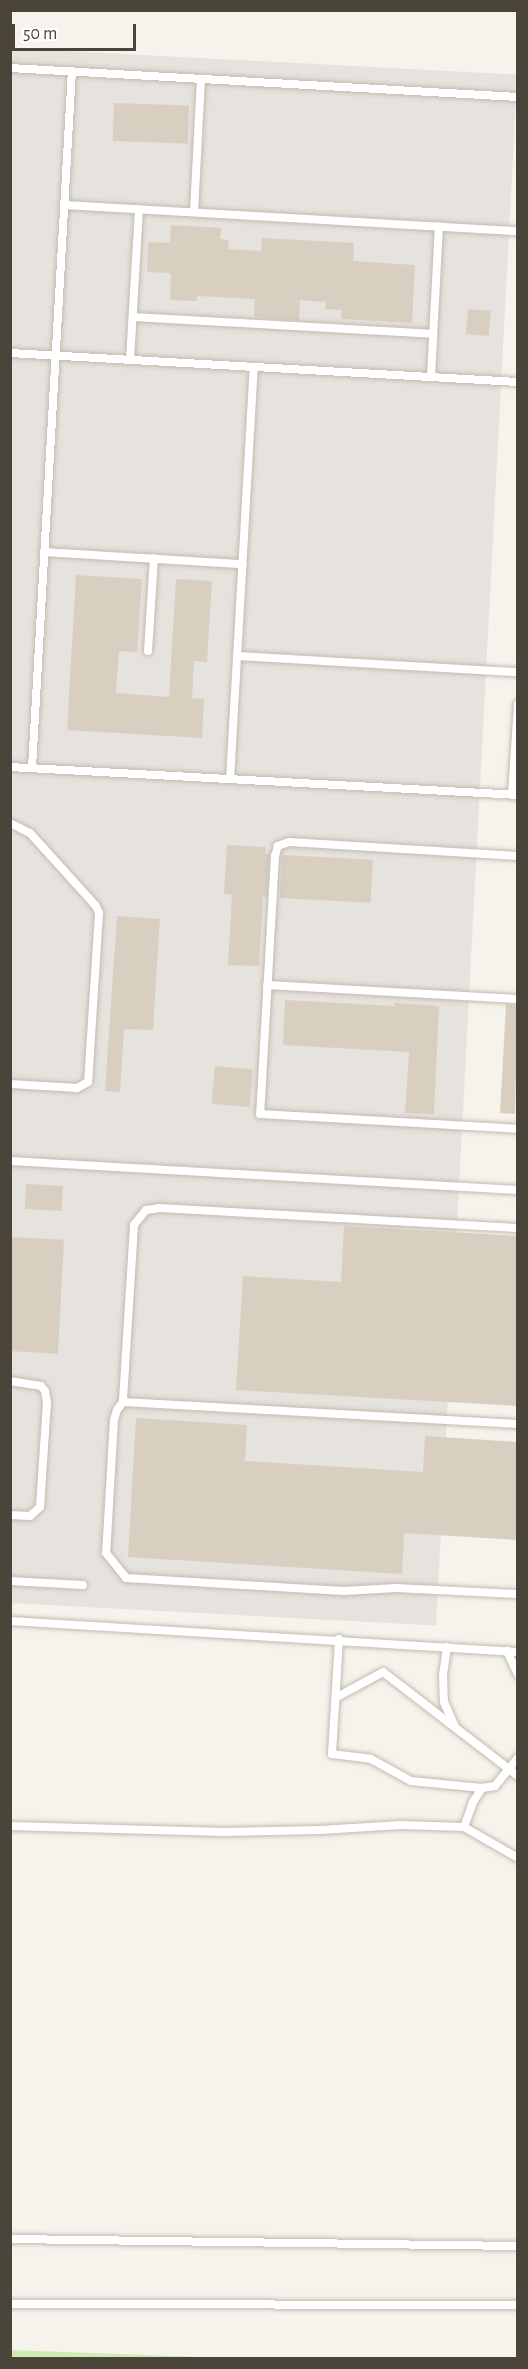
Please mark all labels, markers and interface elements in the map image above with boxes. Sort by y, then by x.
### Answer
scale bar [15,12,140,50]
text: 50 m [23,25,57,43]

